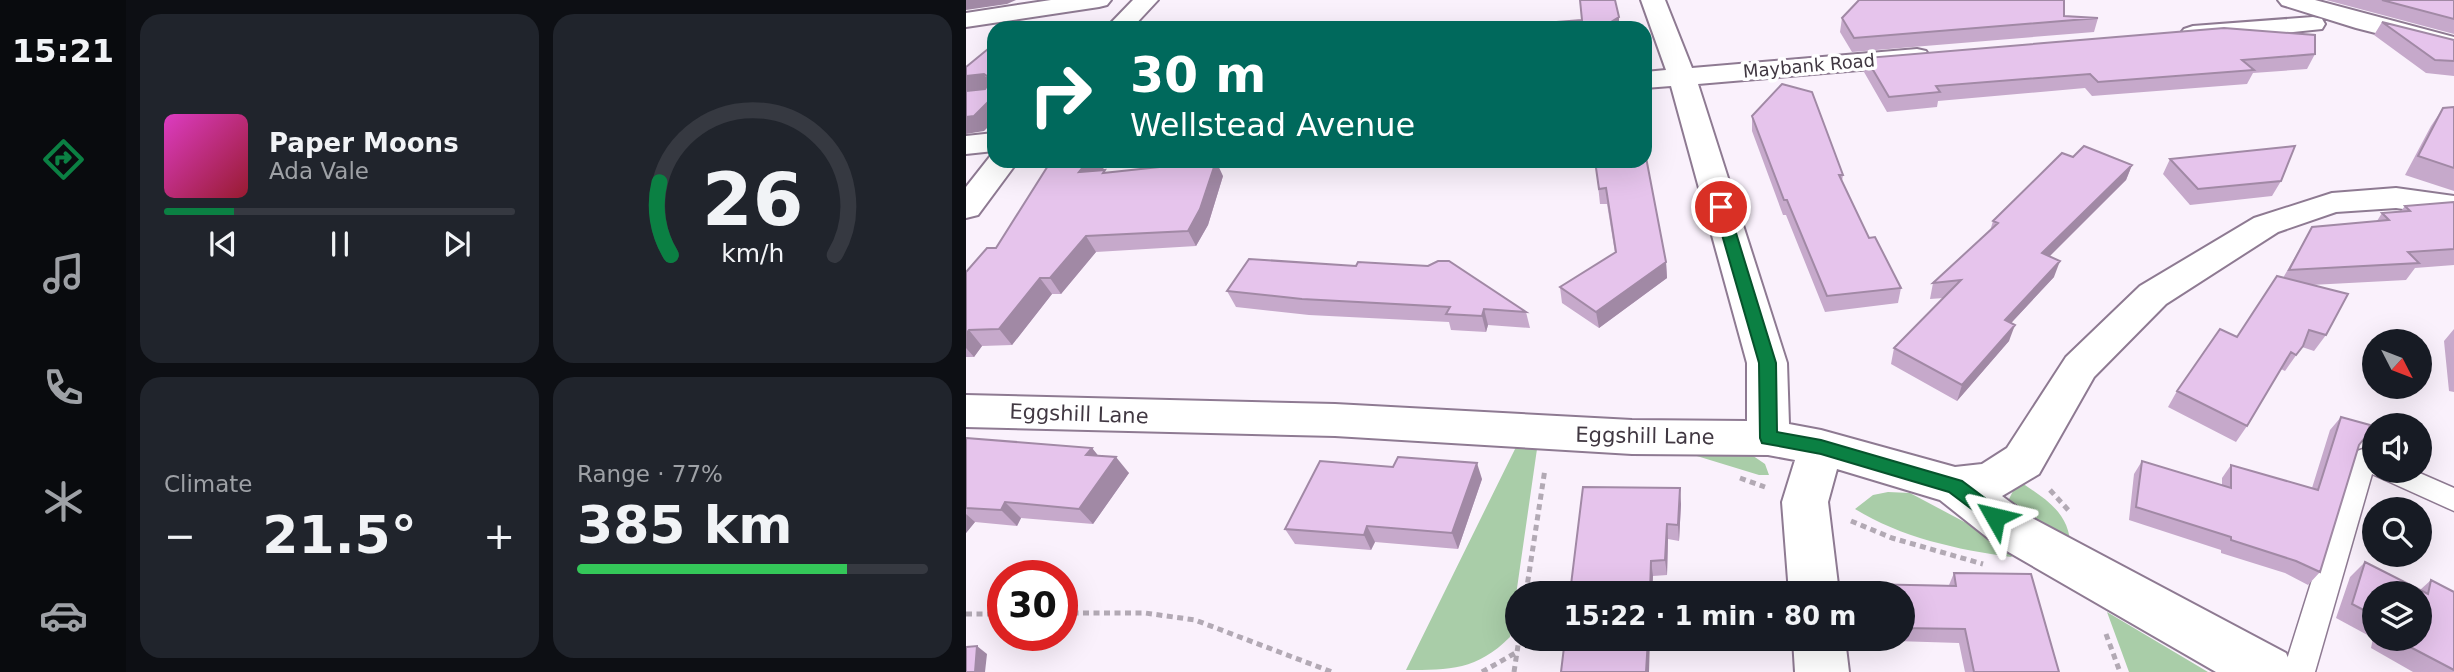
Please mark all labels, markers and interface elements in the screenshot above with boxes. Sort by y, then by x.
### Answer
text: 15:21 [12,32,114,70]
text: 30 m [1130,47,1266,104]
icon: right [1015,49,1106,140]
street label: Maybank Road [1742,49,1876,82]
text: Wellstead Avenue [1130,106,1415,144]
text: Paper Moons [269,128,459,158]
icon: directions [39,135,88,184]
text: 26 [702,157,803,242]
text: Ada Vale [269,158,369,184]
pin [1691,177,1751,237]
icon: arrive [1702,188,1740,226]
icon: previous [204,225,242,263]
icon: pause [321,225,359,263]
icon: next [438,225,476,263]
text: km/h [721,239,784,268]
icon: music [39,249,88,298]
north arrow [2362,329,2432,399]
map controls [2362,329,2432,651]
icon: phone [39,363,88,412]
street label: Eggshill Lane [1009,400,1149,428]
button: sound [2362,413,2432,483]
street label: Eggshill Lane [1575,423,1715,449]
text: Range · 77% [577,461,723,487]
text: Climate [164,471,253,497]
icon: climate [39,477,88,526]
position arrow [1958,480,2032,554]
text: 385 km [577,495,792,555]
button: search [2362,497,2432,567]
text: 21.5° [262,505,417,565]
text: − [164,514,196,558]
text: + [483,514,515,558]
speed limit sign: 30 [987,560,1078,651]
button: layers [2362,581,2432,651]
icon: car [39,591,88,640]
text: 15:22 · 1 min · 80 m [1564,601,1856,631]

